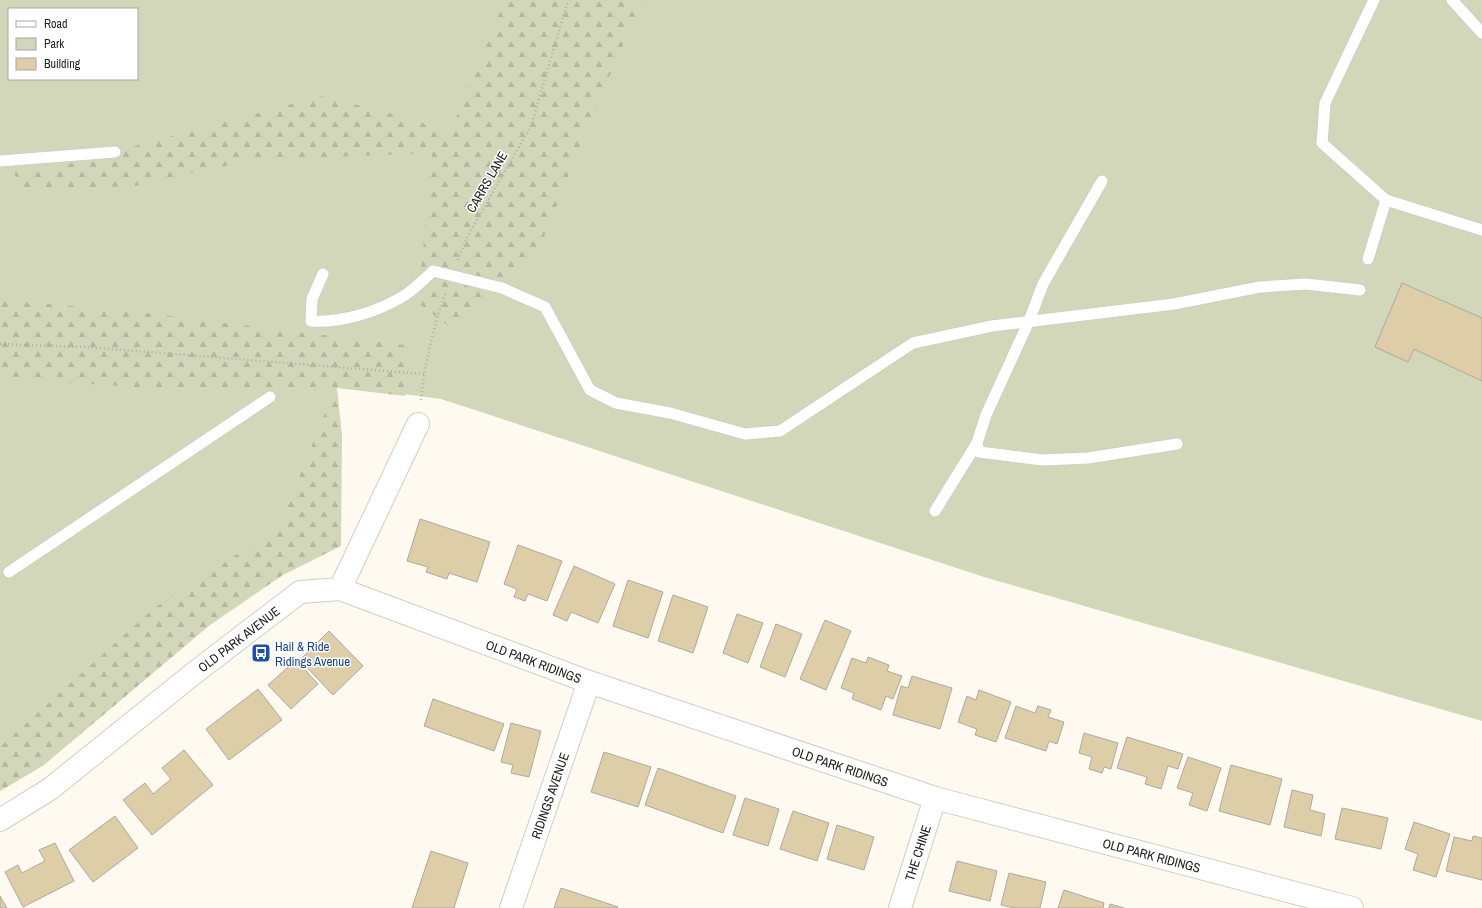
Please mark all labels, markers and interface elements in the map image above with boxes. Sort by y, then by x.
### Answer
legend [8,8,138,80]
text: Road [44,16,68,32]
text: Park [44,36,64,52]
text: Building [44,56,81,72]
street label: CARRS LANE [463,148,511,216]
street label: OLD PARK AVENUE [194,602,283,676]
street label: OLD PARK RIDINGS [484,636,584,687]
place label: Hail & Ride Ridings Avenue [275,638,350,670]
bus stop icon: Hail & Ride Ridings Avenue [250,642,272,664]
street label: OLD PARK RIDINGS [790,742,891,790]
street label: RIDINGS AVENUE [527,750,573,841]
street label: THE CHINE [901,823,934,883]
street label: OLD PARK RIDINGS [1101,834,1202,876]

